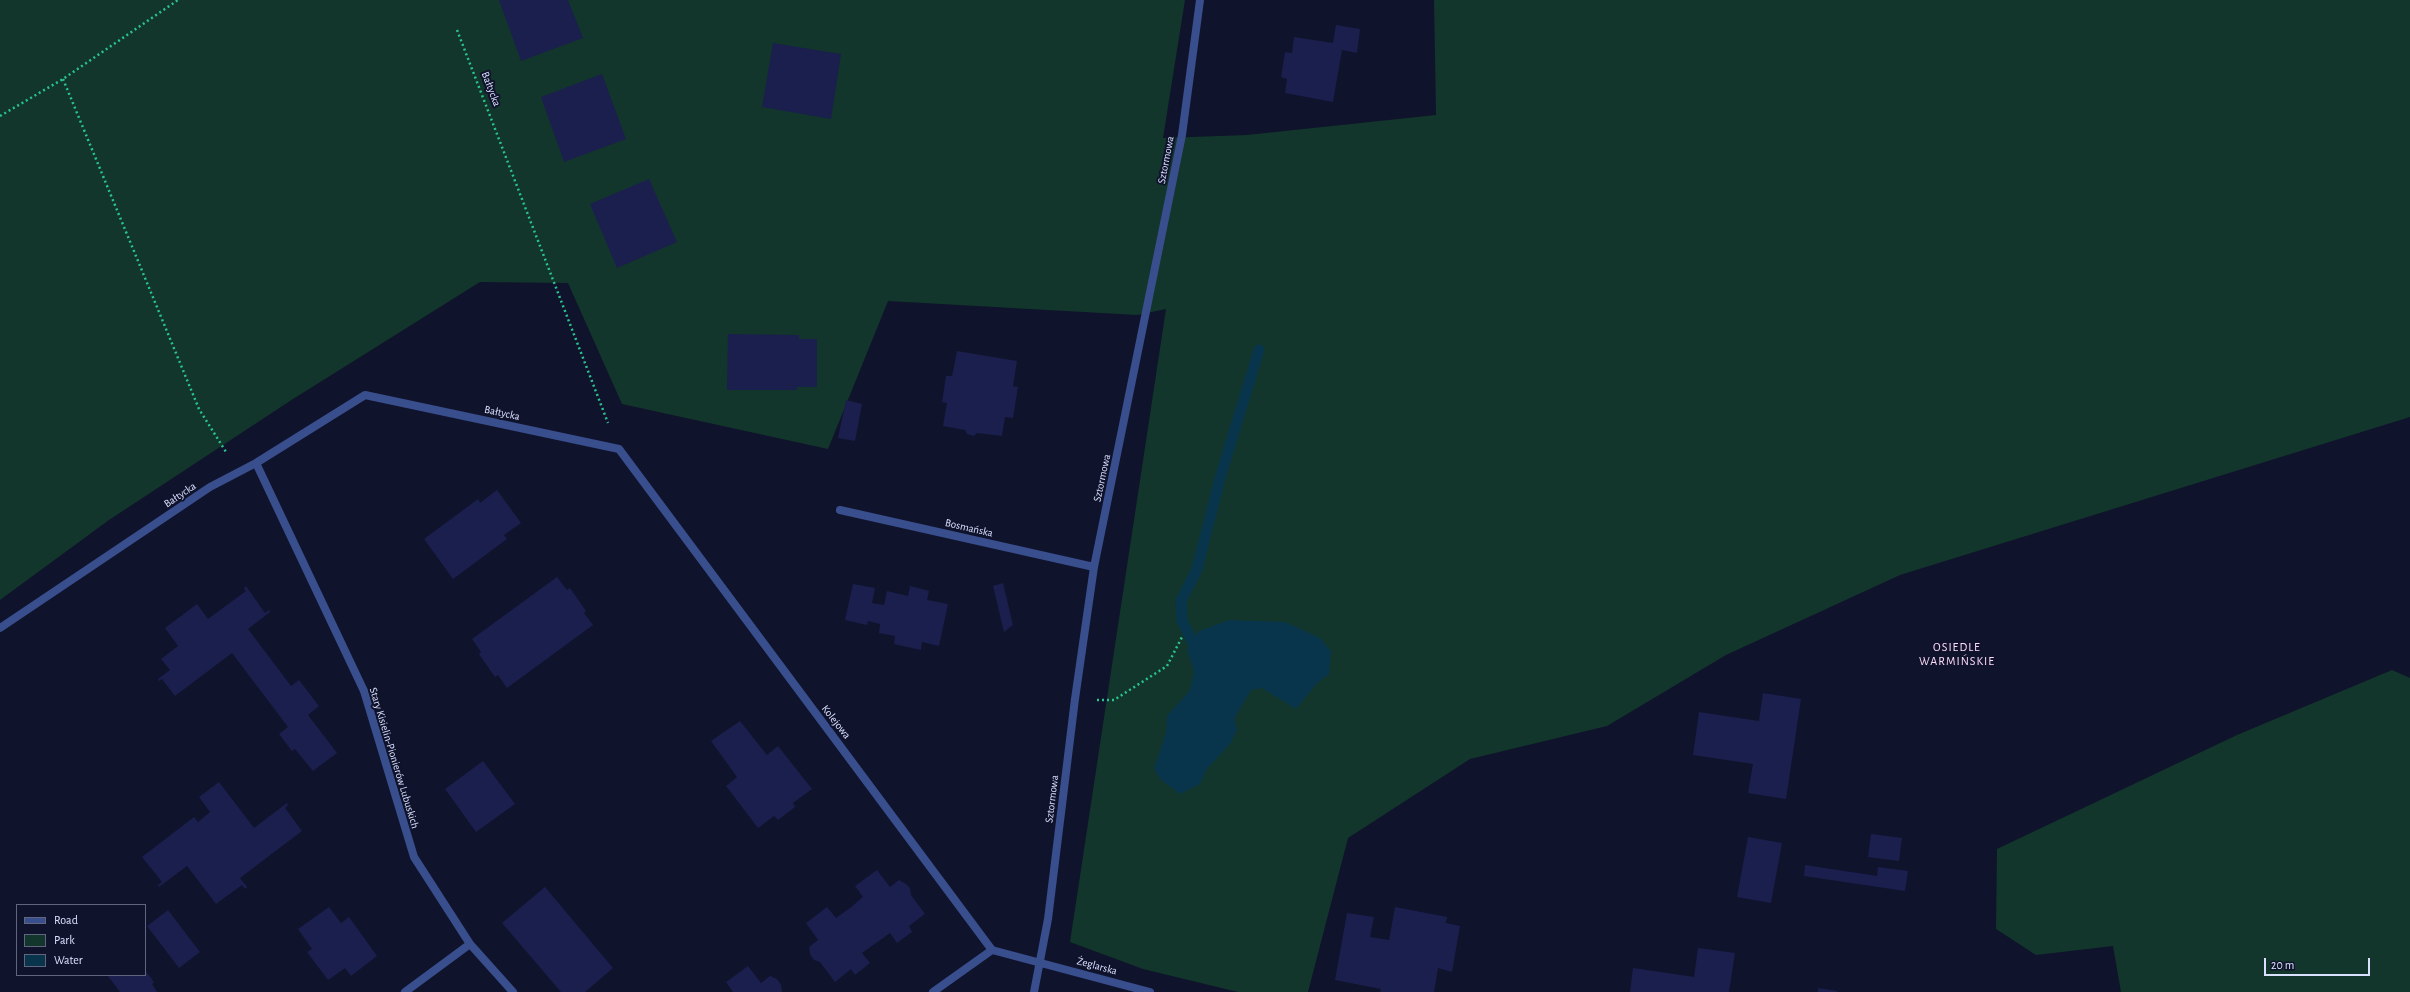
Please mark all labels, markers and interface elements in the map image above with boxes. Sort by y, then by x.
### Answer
street label: Bałtycka [478,70,504,108]
street label: Sztormowa [1155,135,1177,185]
street label: Bałtycka [483,403,521,423]
street label: Sztormowa [1091,453,1113,503]
street label: Bałtycka [161,479,199,511]
street label: Bosmańska [944,516,994,540]
district label: OSIEDLE WARMIŃSKIE [1919,640,1995,668]
street label: Stary Kisielin-Pionierów Lubuskich [366,686,422,830]
street label: Kolejowa [819,702,853,742]
street label: Sztormowa [1043,774,1061,824]
legend [16,904,146,976]
text: Road [54,914,78,926]
text: Park [54,934,75,946]
scale bar [2266,950,2372,976]
text: Water [54,954,83,966]
street label: Żeglarska [1075,954,1119,978]
text: 20 m [2271,959,2294,971]

